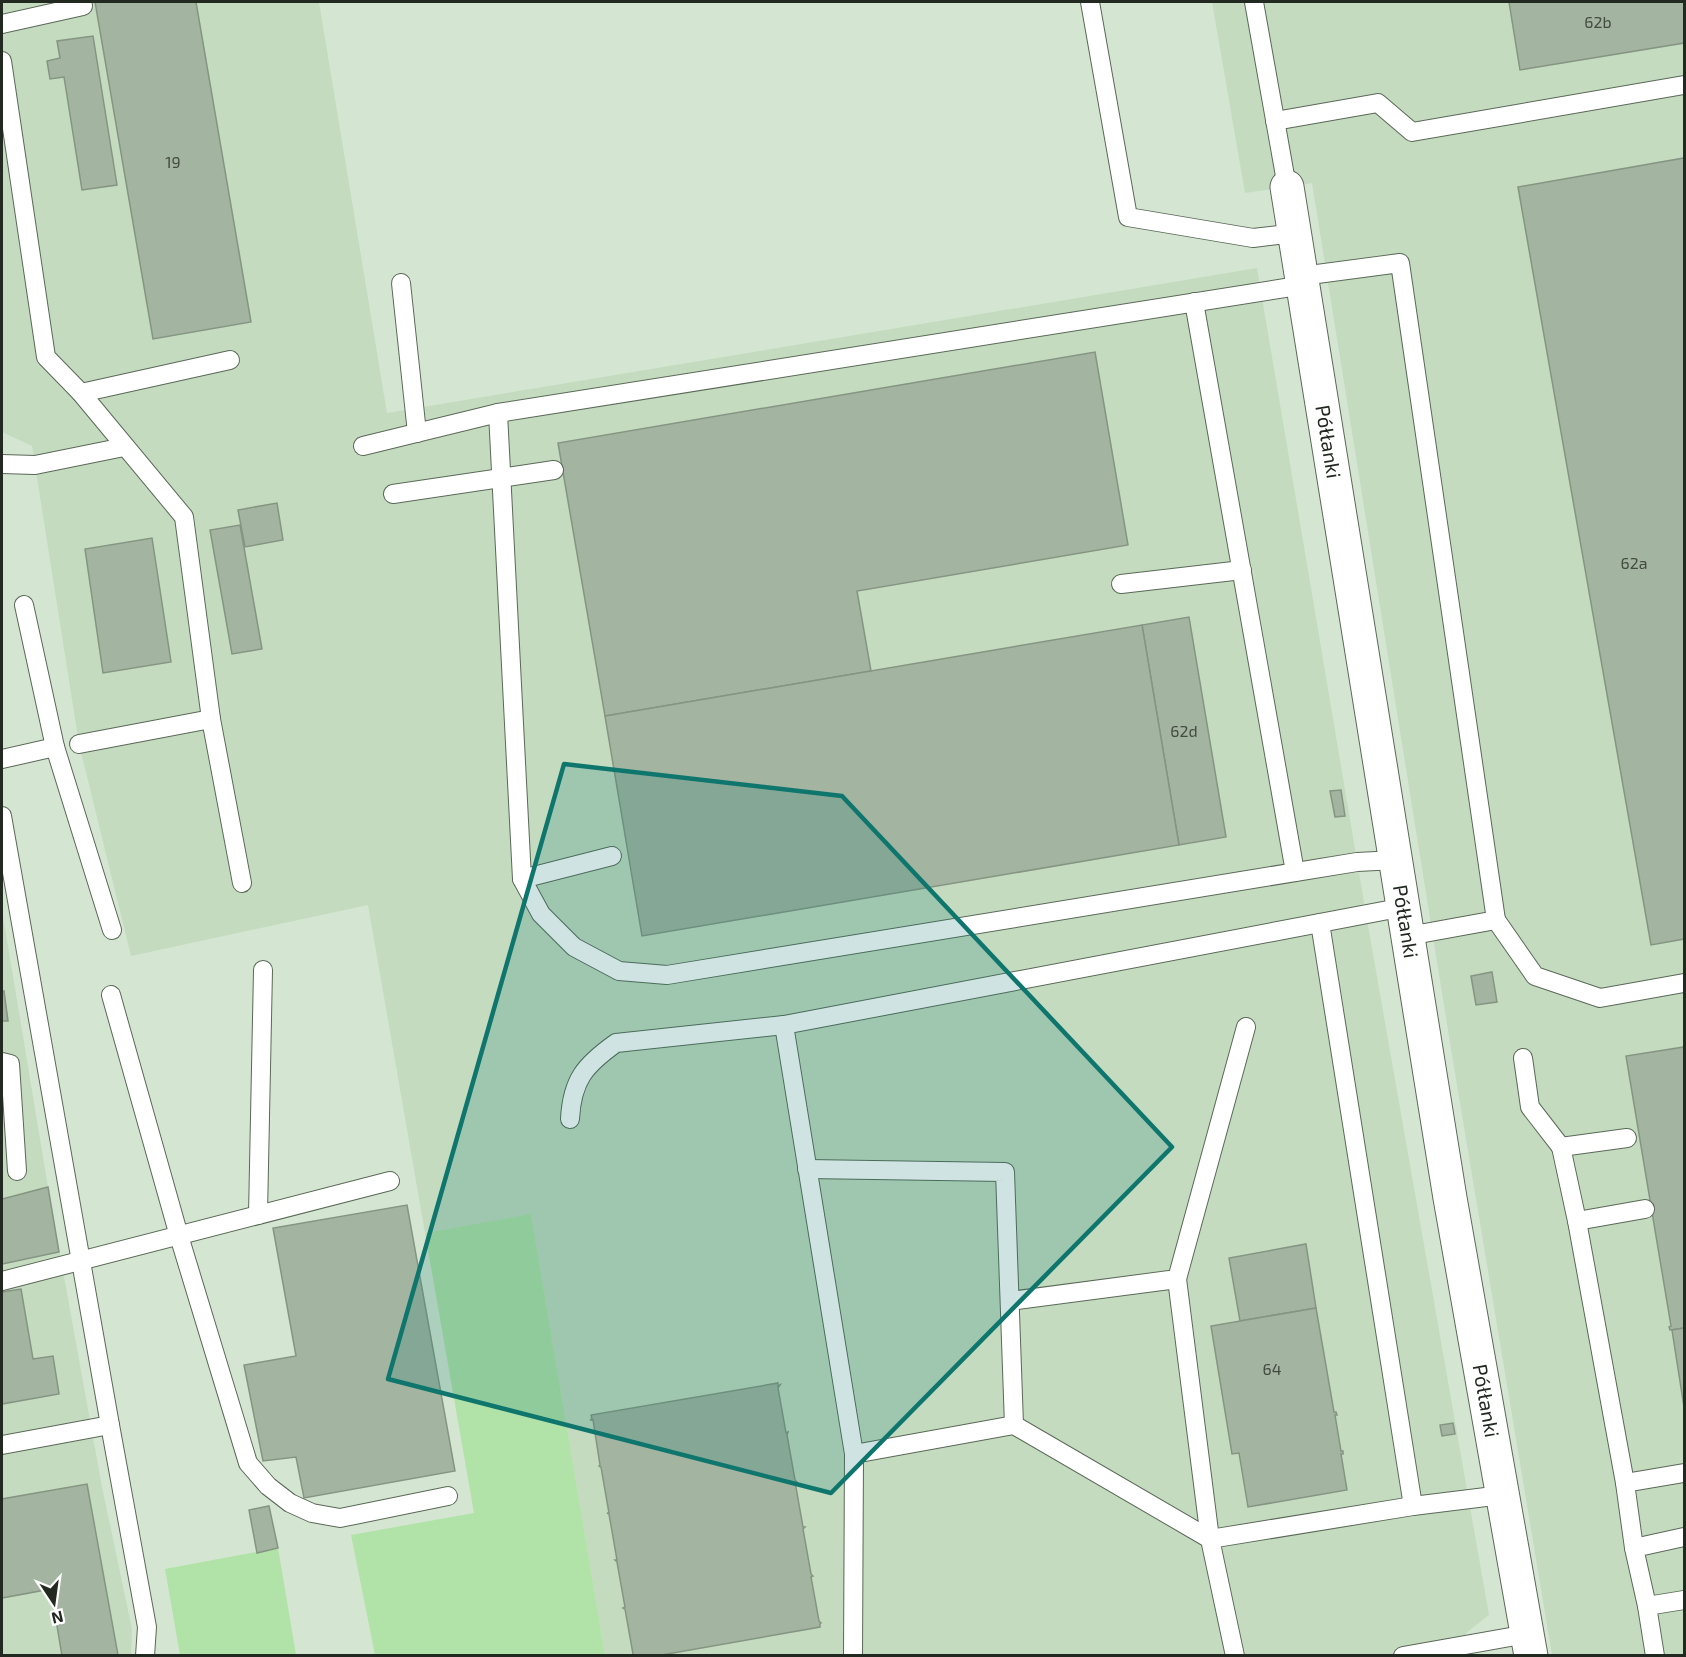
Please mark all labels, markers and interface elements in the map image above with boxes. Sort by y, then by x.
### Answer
house number: 62b [1584,12,1612,31]
house number: 19 [165,152,181,171]
street label: Półłanki [1311,403,1347,480]
house number: 62a [1621,553,1647,572]
house number: 62d [1170,721,1198,740]
street label: Półłanki [1389,883,1424,960]
house number: 64 [1263,1359,1282,1378]
street label: Półłanki [1469,1362,1505,1439]
north arrow [24,1573,84,1633]
text: N [50,1608,65,1629]

